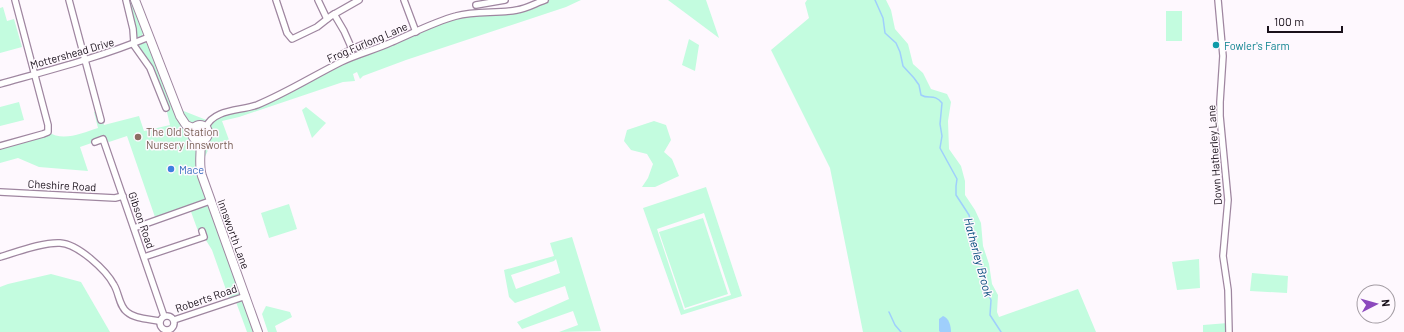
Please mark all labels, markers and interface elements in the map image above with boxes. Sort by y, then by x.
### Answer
scale bar [1268,8,1342,34]
text: 100 m [1274,14,1304,28]
street label: Frog Furlong Lane [325,19,409,65]
street label: Mottershead Drive [29,35,116,71]
place label: Fowler's Farm [1224,39,1290,52]
marker: Fowler's Farm [1211,40,1221,50]
street label: Down Hatherley Lane [1204,104,1224,205]
place label: The Old Station Nursery Innsworth [146,125,234,151]
marker: The Old Station Nursery Innsworth [133,132,143,142]
place label: Mace [179,163,204,176]
marker: Mace [166,164,176,174]
street label: Cheshire Road [27,177,97,193]
street label: Gibson Road [126,190,158,250]
street label: Innsworth Lane [215,197,253,271]
water label: Hatherley Brook [962,216,996,298]
street label: Roberts Road [173,281,239,315]
north arrow [1356,284,1396,324]
text: N [1380,299,1393,307]

